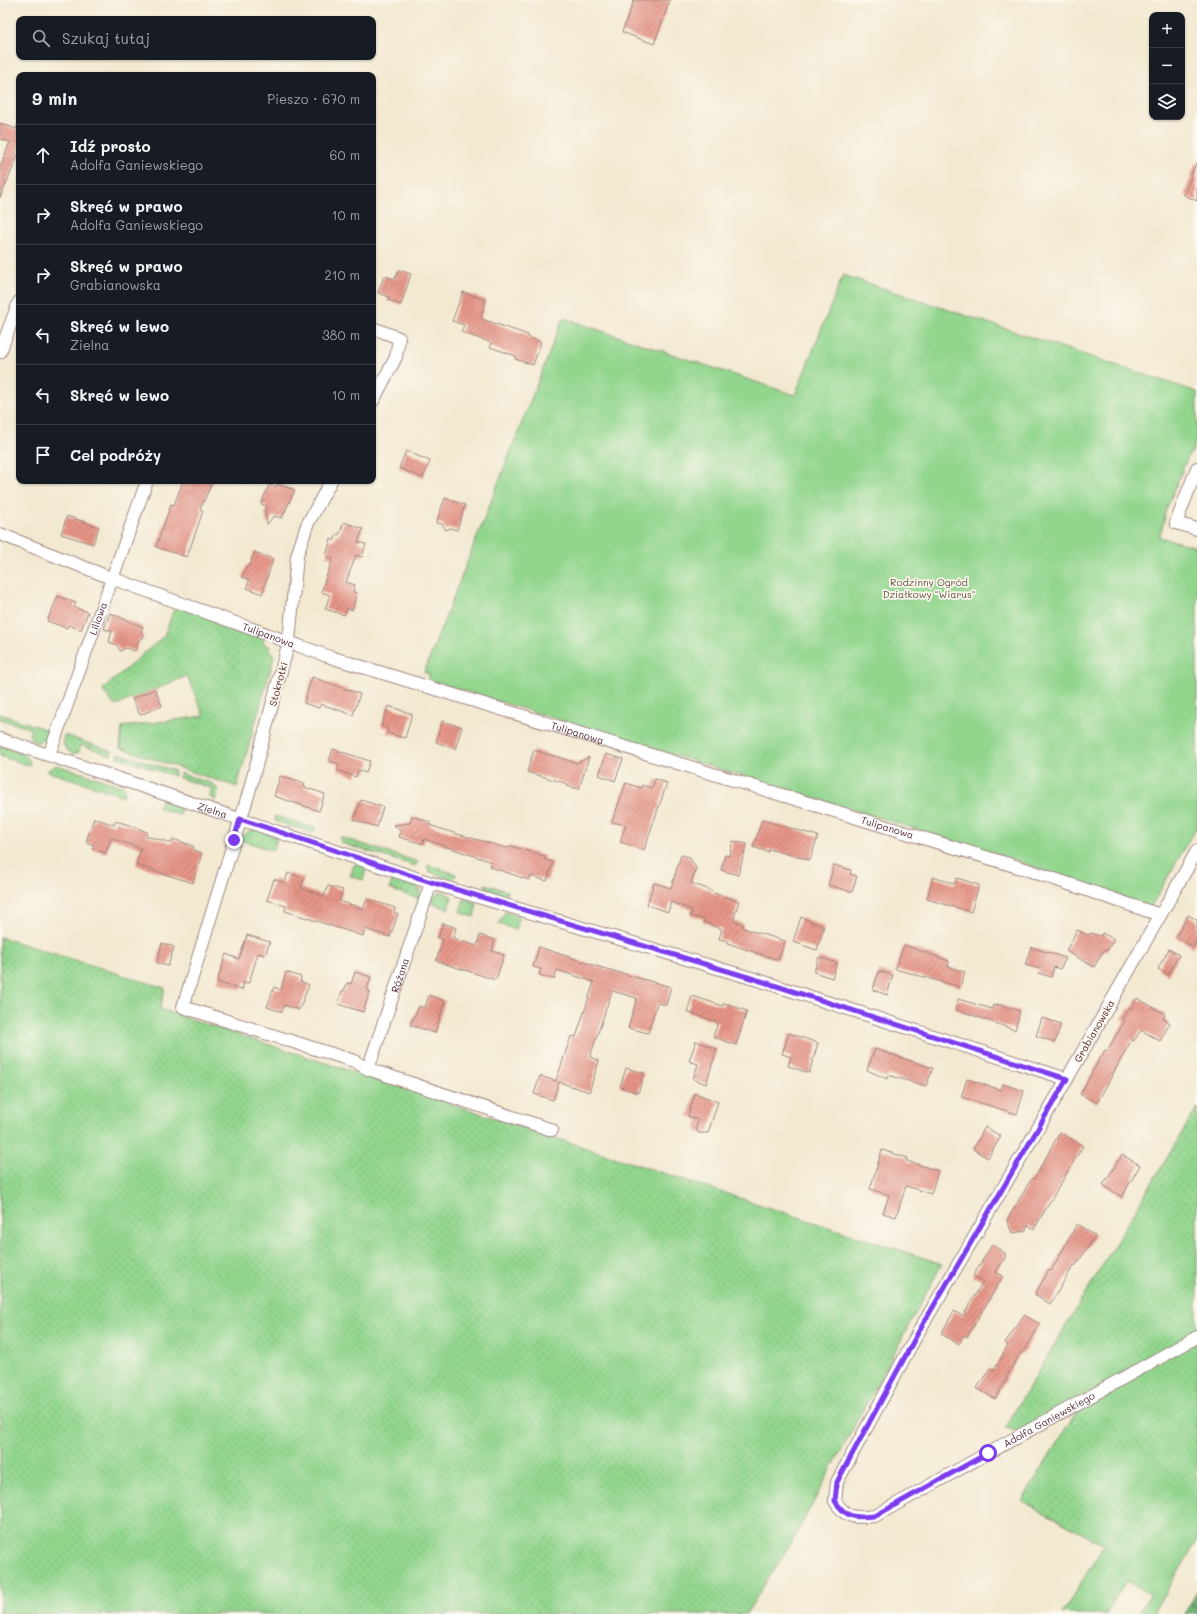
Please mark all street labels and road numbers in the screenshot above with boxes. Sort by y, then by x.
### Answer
street label: Liliowa [86,600,110,637]
street label: Tulipanowa [241,619,297,651]
street label: Stokrotki [265,660,291,708]
street label: Tulipanowa [549,718,606,747]
street label: Zielna [196,799,229,821]
street label: Tulipanowa [859,813,916,842]
street label: Różana [387,956,412,994]
street label: Grabianowska [1070,997,1118,1065]
street label: Adolfa Ganiewskiego [1001,1388,1097,1450]

